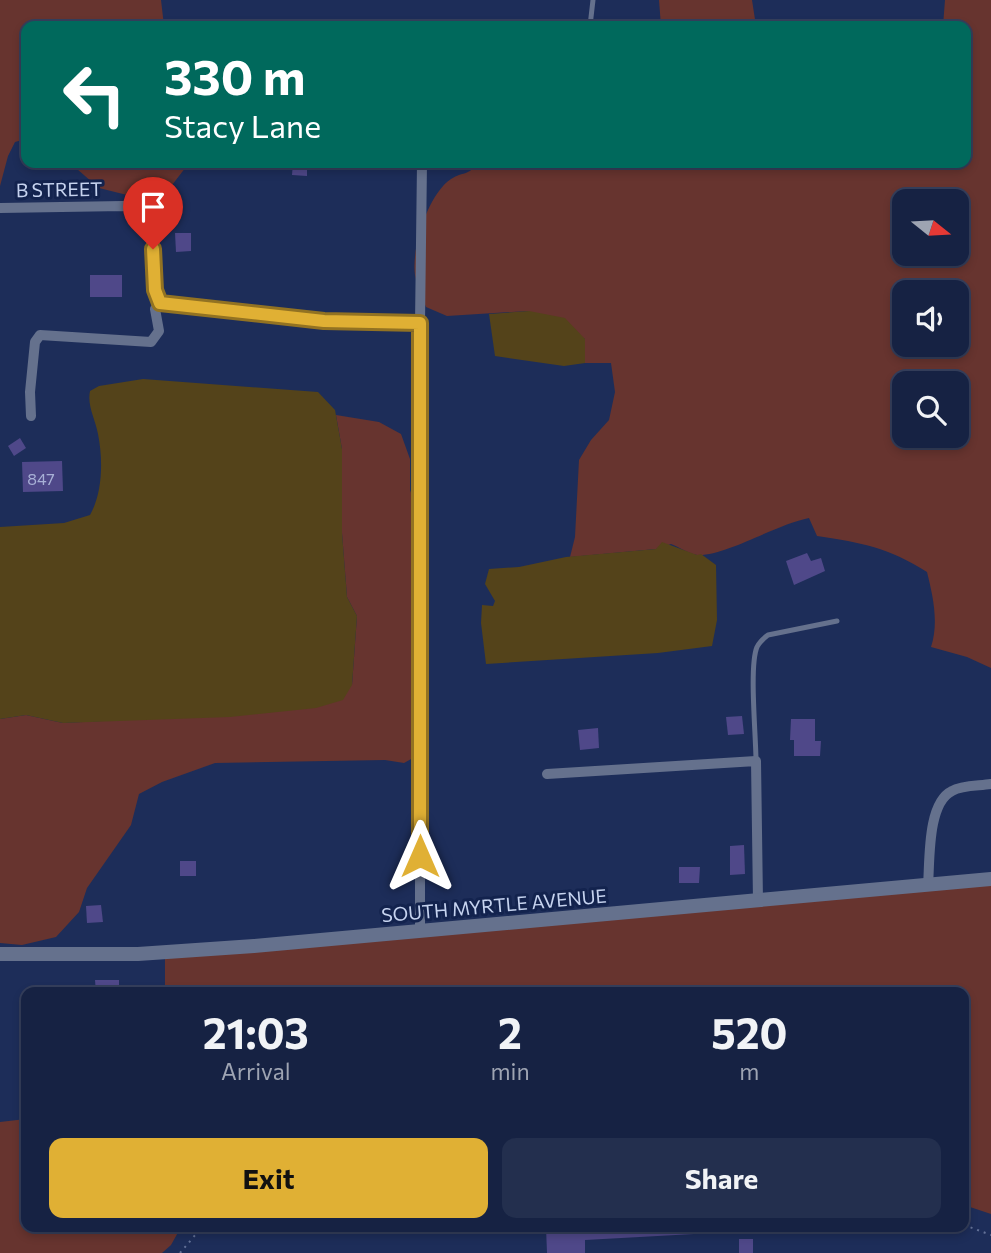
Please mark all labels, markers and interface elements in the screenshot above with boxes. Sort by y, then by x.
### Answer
text: 330 m [164,45,305,105]
icon: left [49,49,140,140]
text: Stacy Lane [164,105,321,145]
street label: B STREET [16,177,102,201]
pin [123,177,183,249]
icon: arrive [134,188,172,226]
north arrow [892,189,970,266]
map controls [892,189,969,448]
button: sound [892,280,969,357]
button: search [892,371,969,448]
house number: 847 [27,469,55,488]
position arrow [383,819,457,893]
street label: SOUTH MYRTLE AVENUE [380,884,608,926]
text: 21:03 [203,1006,309,1058]
text: 2 [498,1006,522,1058]
text: 520 [711,1006,787,1058]
text: Arrival [221,1057,291,1085]
text: min [490,1057,530,1085]
text: m [739,1057,759,1085]
button: Exit [49,1138,488,1218]
button: Share [502,1138,941,1218]

